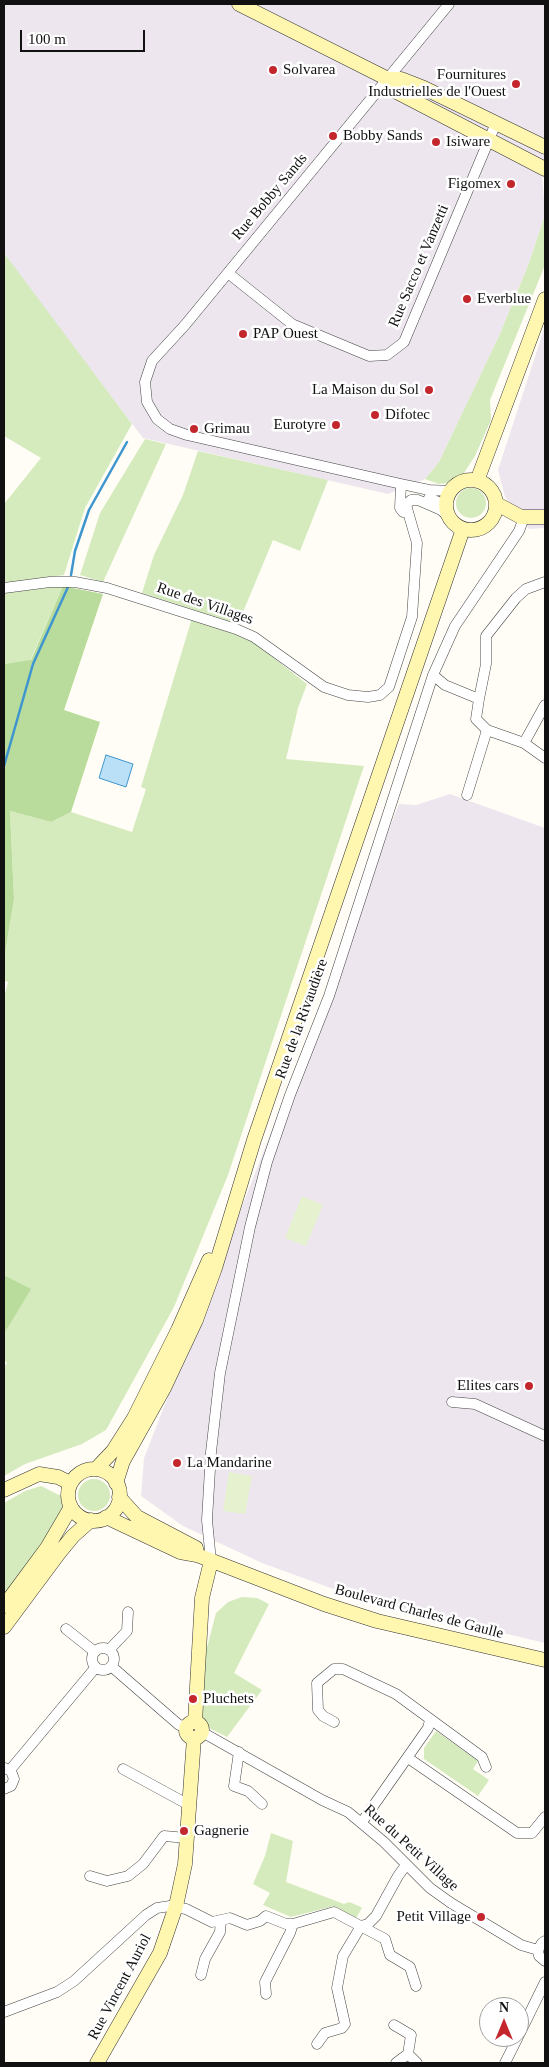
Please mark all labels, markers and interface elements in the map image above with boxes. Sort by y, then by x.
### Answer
scale bar [22,20,148,52]
text: 100 m [28,31,66,47]
place label: Solvarea [283,61,335,79]
marker: Solvarea [267,64,279,76]
place label: Fournitures Industrielles de l'Ouest [368,66,506,101]
marker: Fournitures Industrielles de l'Ouest [510,78,522,90]
place label: Bobby Sands [343,127,423,145]
marker: Bobby Sands [327,130,339,142]
place label: Isiware [446,133,490,151]
marker: Isiware [430,136,442,148]
street label: Rue Bobby Sands [229,150,311,244]
place label: Figomex [448,175,501,193]
marker: Figomex [505,178,517,190]
street label: Rue Sacco et Vanzetti [385,202,453,330]
place label: Everblue [477,290,531,308]
marker: Everblue [461,293,473,305]
place label: PAP Ouest [253,325,318,343]
marker: PAP Ouest [237,328,249,340]
place label: La Maison du Sol [312,381,419,399]
marker: La Maison du Sol [423,384,435,396]
place label: Difotec [385,406,430,424]
marker: Difotec [369,409,381,421]
place label: Eurotyre [274,416,326,434]
marker: Eurotyre [330,419,342,431]
place label: Grimau [204,420,250,438]
marker: Grimau [188,423,200,435]
street label: Rue des Villages [154,579,256,629]
street label: Rue de la Rivaudière [272,957,332,1081]
place label: Elites cars [457,1377,519,1395]
marker: Elites cars [523,1380,535,1392]
place label: La Mandarine [187,1454,272,1472]
marker: La Mandarine [171,1457,183,1469]
street label: Boulevard Charles de Gaulle [333,1581,505,1643]
place label: Pluchets [203,1690,254,1708]
marker: Pluchets [187,1693,199,1705]
street label: Rue du Petit Village [360,1801,462,1895]
place label: Gagnerie [194,1822,249,1840]
marker: Gagnerie [178,1825,190,1837]
place label: Petit Village [396,1908,471,1926]
marker: Petit Village [475,1911,487,1923]
street label: Rue Vincent Auriol [84,1931,156,2043]
north arrow [479,1997,529,2047]
text: N [499,2000,509,2015]

